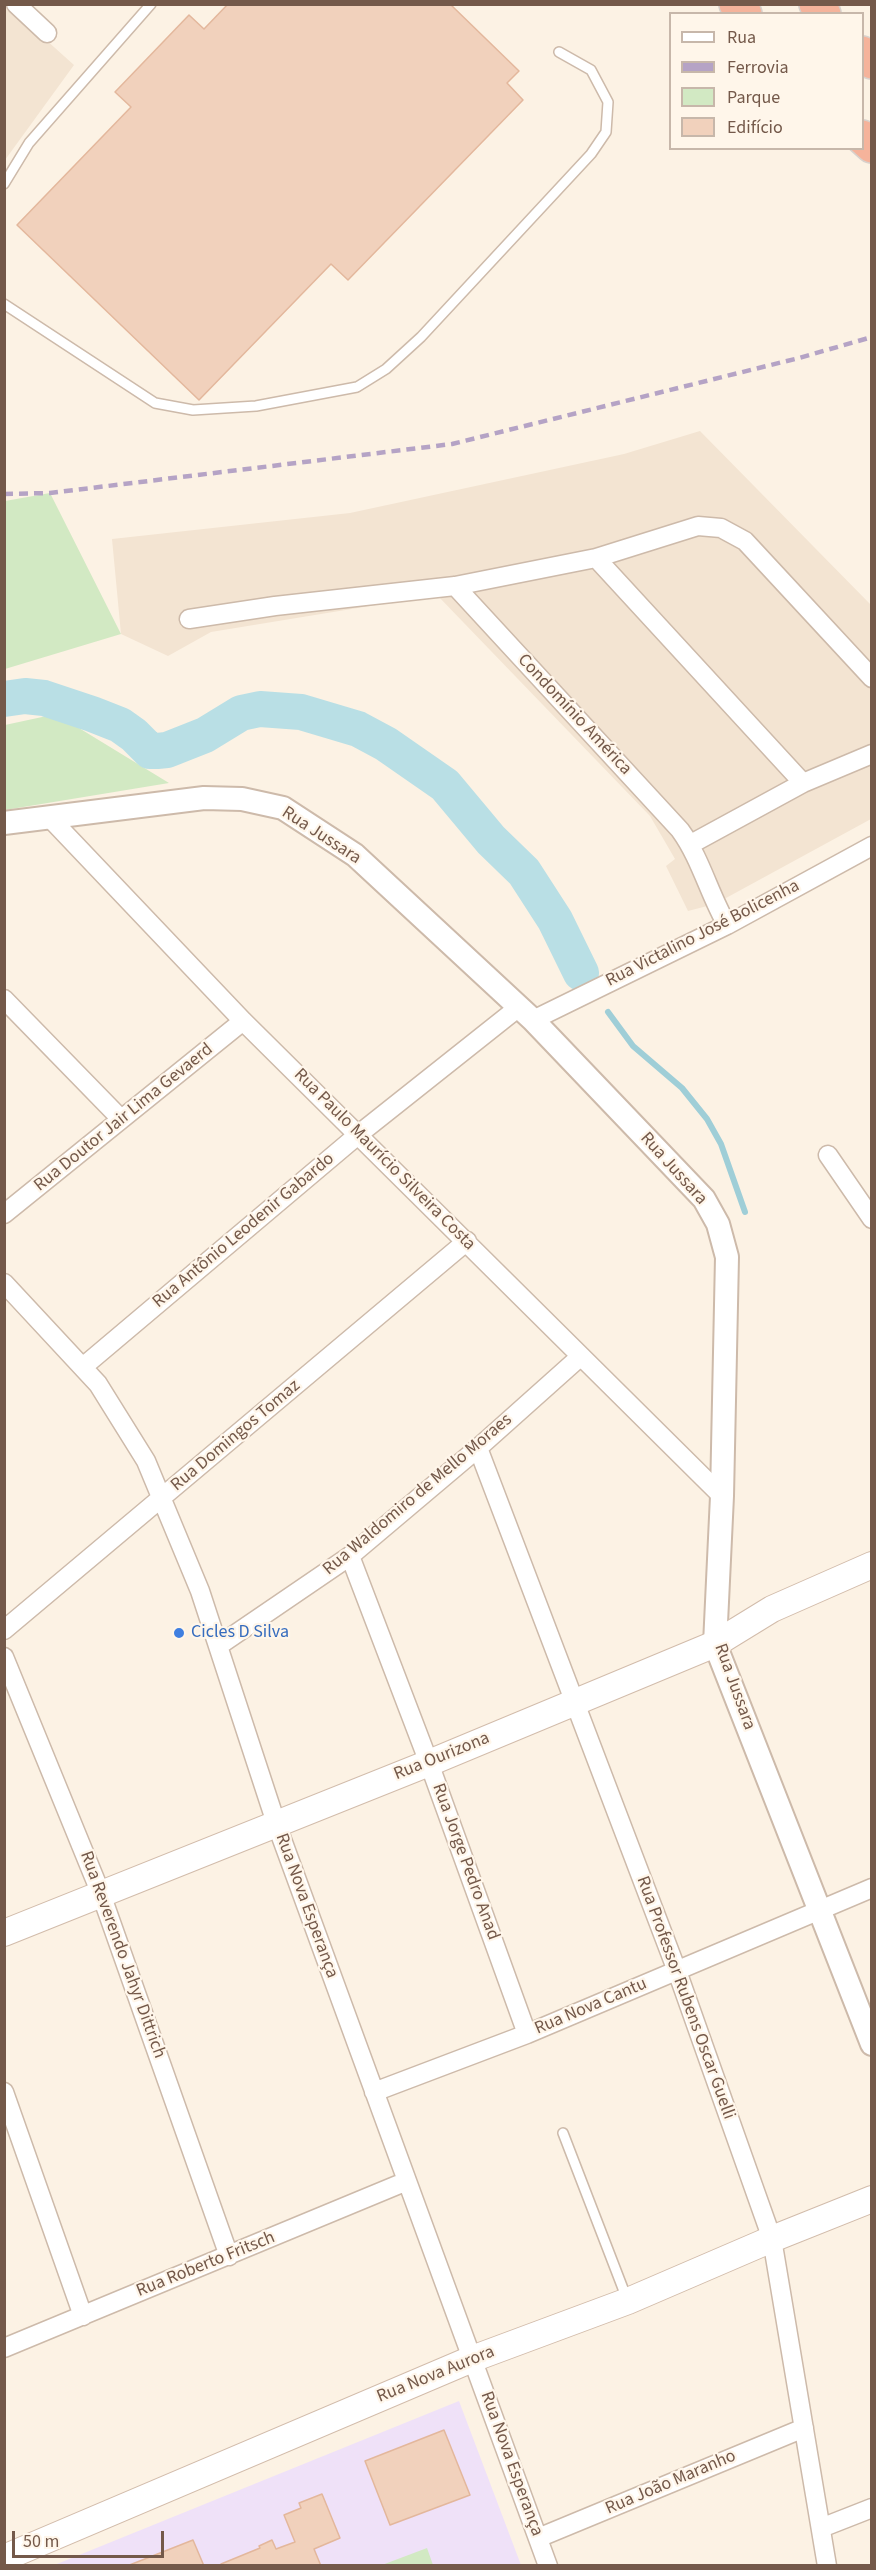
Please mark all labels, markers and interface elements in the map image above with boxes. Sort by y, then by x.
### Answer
legend [669,12,864,150]
text: Rua [727,25,756,50]
text: Ferrovia [727,55,788,80]
text: Parque [727,85,780,110]
text: Edifício [727,115,783,140]
street label: Condomínio América [512,650,636,780]
street label: Rua Jussara [277,802,365,870]
street label: Rua Victalino José Bolicenha [602,876,804,992]
street label: Rua Doutor Jair Lima Gevaerd [30,1039,218,1197]
street label: Rua Paulo Maurício Silveira Costa [289,1065,479,1255]
street label: Rua Jussara [635,1128,711,1210]
street label: Rua Antônio Leodenir Gabardo [149,1149,339,1313]
street label: Rua Domingos Tomaz [167,1376,305,1496]
street label: Rua Waldomiro de Mello Moraes [319,1410,517,1580]
place label: Cicles D Silva [191,1622,289,1644]
marker: Cicles D Silva [172,1626,186,1640]
street label: Rua Jussara [708,1641,760,1733]
street label: Rua Ourizona [391,1728,493,1786]
street label: Rua Jorge Pedro Anad [427,1781,503,1943]
street label: Rua Nova Esperança [270,1831,342,1981]
street label: Rua Reverendo Jahyr Dittrich [74,1848,170,2062]
street label: Rua Professor Rubens Oscar Guelli [631,1873,739,2123]
street label: Rua Nova Cantu [532,1974,650,2040]
street label: Rua Roberto Fritsch [134,2227,278,2303]
street label: Rua Nova Aurora [374,2342,498,2408]
street label: Rua Nova Esperança [475,2389,547,2539]
street label: Rua João Maranho [602,2446,740,2520]
scale bar [15,2519,166,2557]
text: 50 m [23,2529,59,2554]

